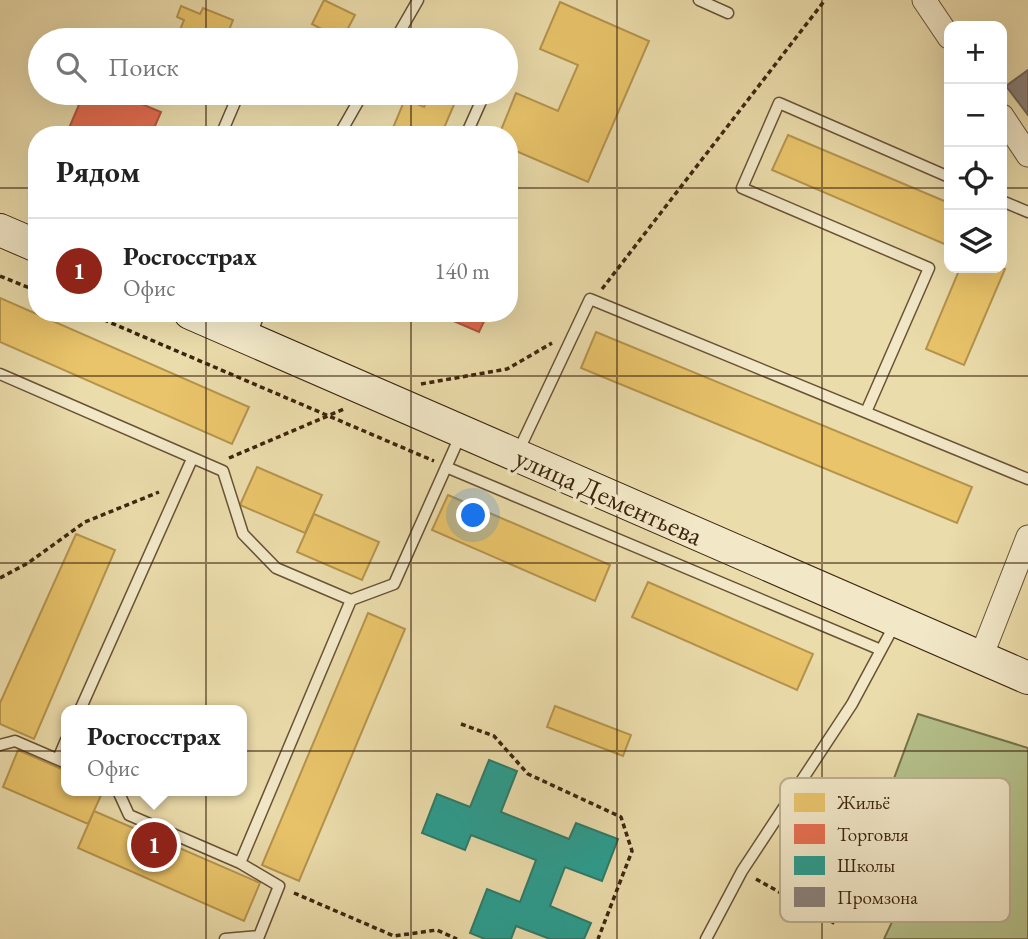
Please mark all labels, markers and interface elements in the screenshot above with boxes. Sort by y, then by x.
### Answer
map controls [944,21,1007,273]
button: + [944,21,1007,84]
search box [28,28,518,105]
icon: search [52,48,90,86]
text: Поиск [108,50,179,84]
button: − [944,84,1007,147]
button: locate [944,147,1007,210]
text: Рядом [56,152,140,191]
button: layers [944,210,1007,273]
text: Росгосстрах [123,239,257,273]
text: 1 [73,256,85,286]
text: 140 m [434,256,490,286]
text: Офис [123,273,176,303]
street label: улица Дементьева [510,439,709,554]
your location [456,498,490,532]
popup [61,705,247,796]
text: Росгосстрах [87,719,221,753]
text: Офис [87,753,140,783]
legend [780,778,1010,922]
text: Жильё [836,790,890,815]
pin: 1 [131,819,177,871]
text: Торговля [837,822,909,847]
text: Школы [837,853,895,878]
text: Промзона [837,885,918,910]

